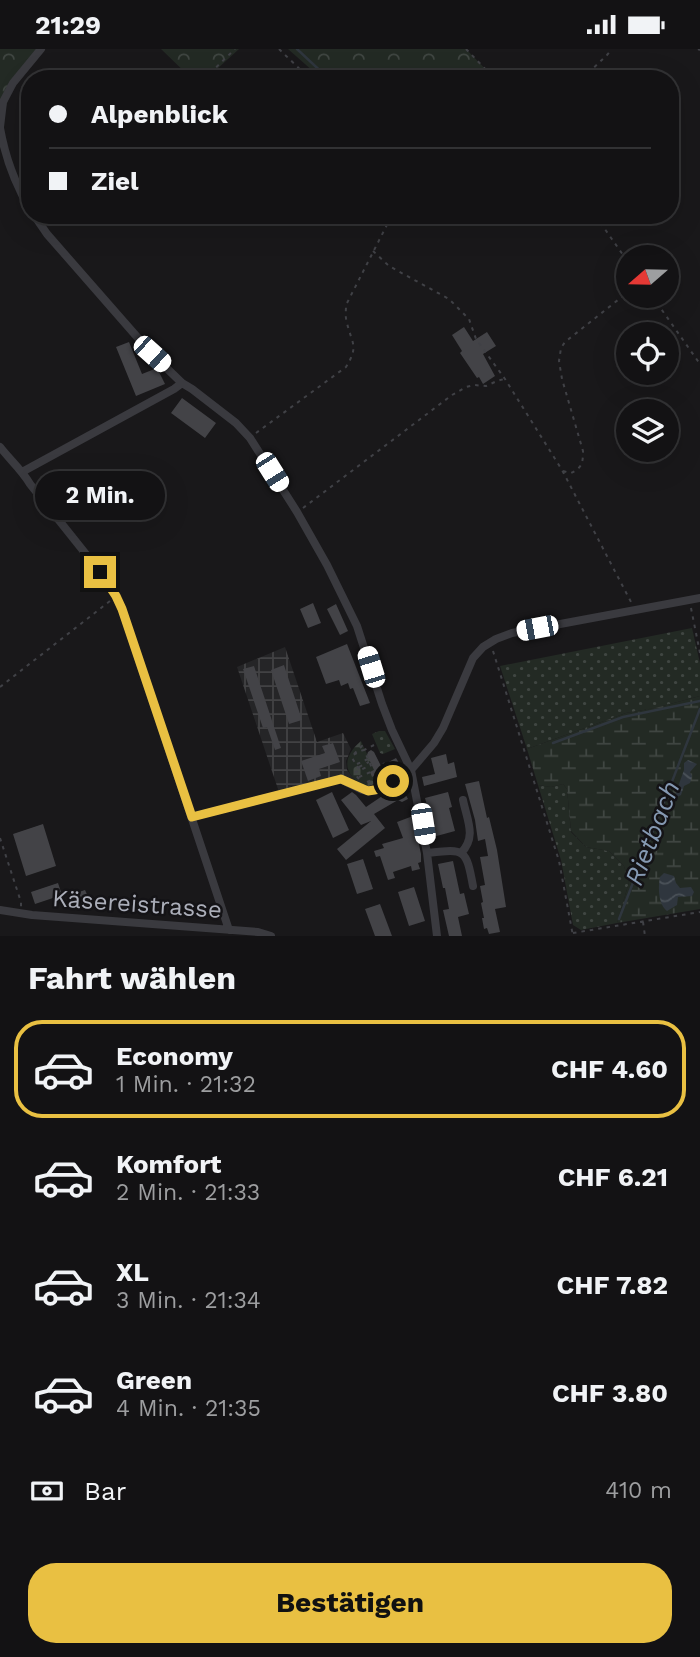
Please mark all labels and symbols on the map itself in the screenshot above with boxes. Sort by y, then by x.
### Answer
north arrow [616,245,679,308]
car [130,332,175,376]
car [252,449,293,495]
callout: 2 Min. [35,470,165,519]
route end [84,556,116,588]
car [515,614,560,642]
car [355,644,388,690]
route start [377,765,409,797]
water label: Rietbach [618,777,686,889]
car [410,802,437,846]
street label: Käsereistrasse [51,884,223,924]

